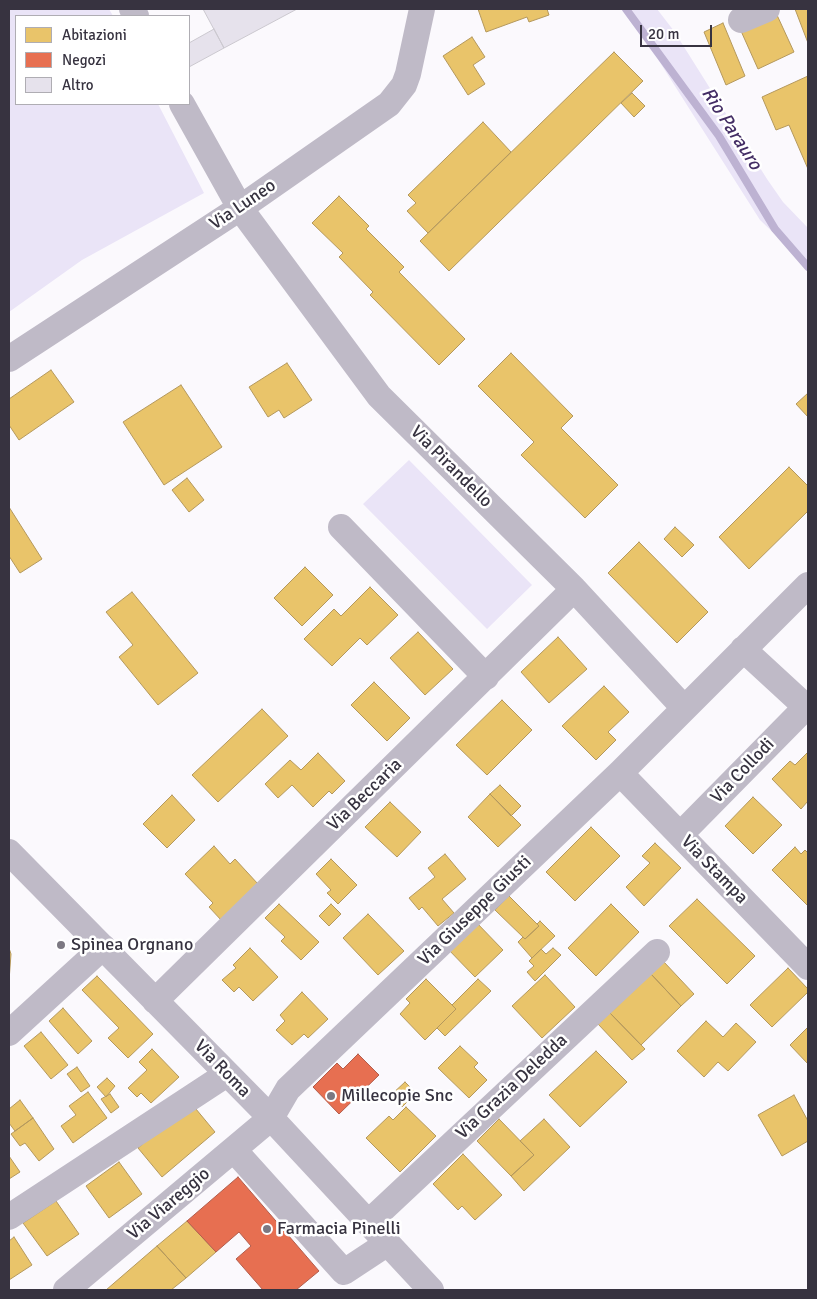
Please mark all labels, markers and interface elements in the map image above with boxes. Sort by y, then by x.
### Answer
legend [15,15,190,105]
scale bar [642,15,714,47]
text: 20 m [648,25,679,43]
text: Abitazioni [62,26,127,44]
text: Negozi [62,51,106,69]
text: Altro [62,76,93,94]
water label: Rio Parauro [696,83,766,175]
street label: Via Luneo [206,175,280,235]
street label: Via Pirandello [406,422,496,512]
street label: Via Collodi [707,734,779,808]
street label: Via Beccaria [323,754,407,836]
street label: Via Stampa [676,831,752,909]
street label: Via Giuseppe Giusti [414,851,536,971]
place label: Spinea Orgnano [71,934,193,956]
marker: Spinea Orgnano [55,939,67,951]
street label: Via Grazia Deledda [452,1030,572,1144]
street label: Via Roma [189,1036,255,1102]
place label: Millecopie Snc [341,1085,453,1107]
marker: Millecopie Snc [325,1090,337,1102]
street label: Via Viareggio [123,1163,215,1245]
place label: Farmacia Pinelli [277,1218,401,1240]
marker: Farmacia Pinelli [261,1223,273,1235]

